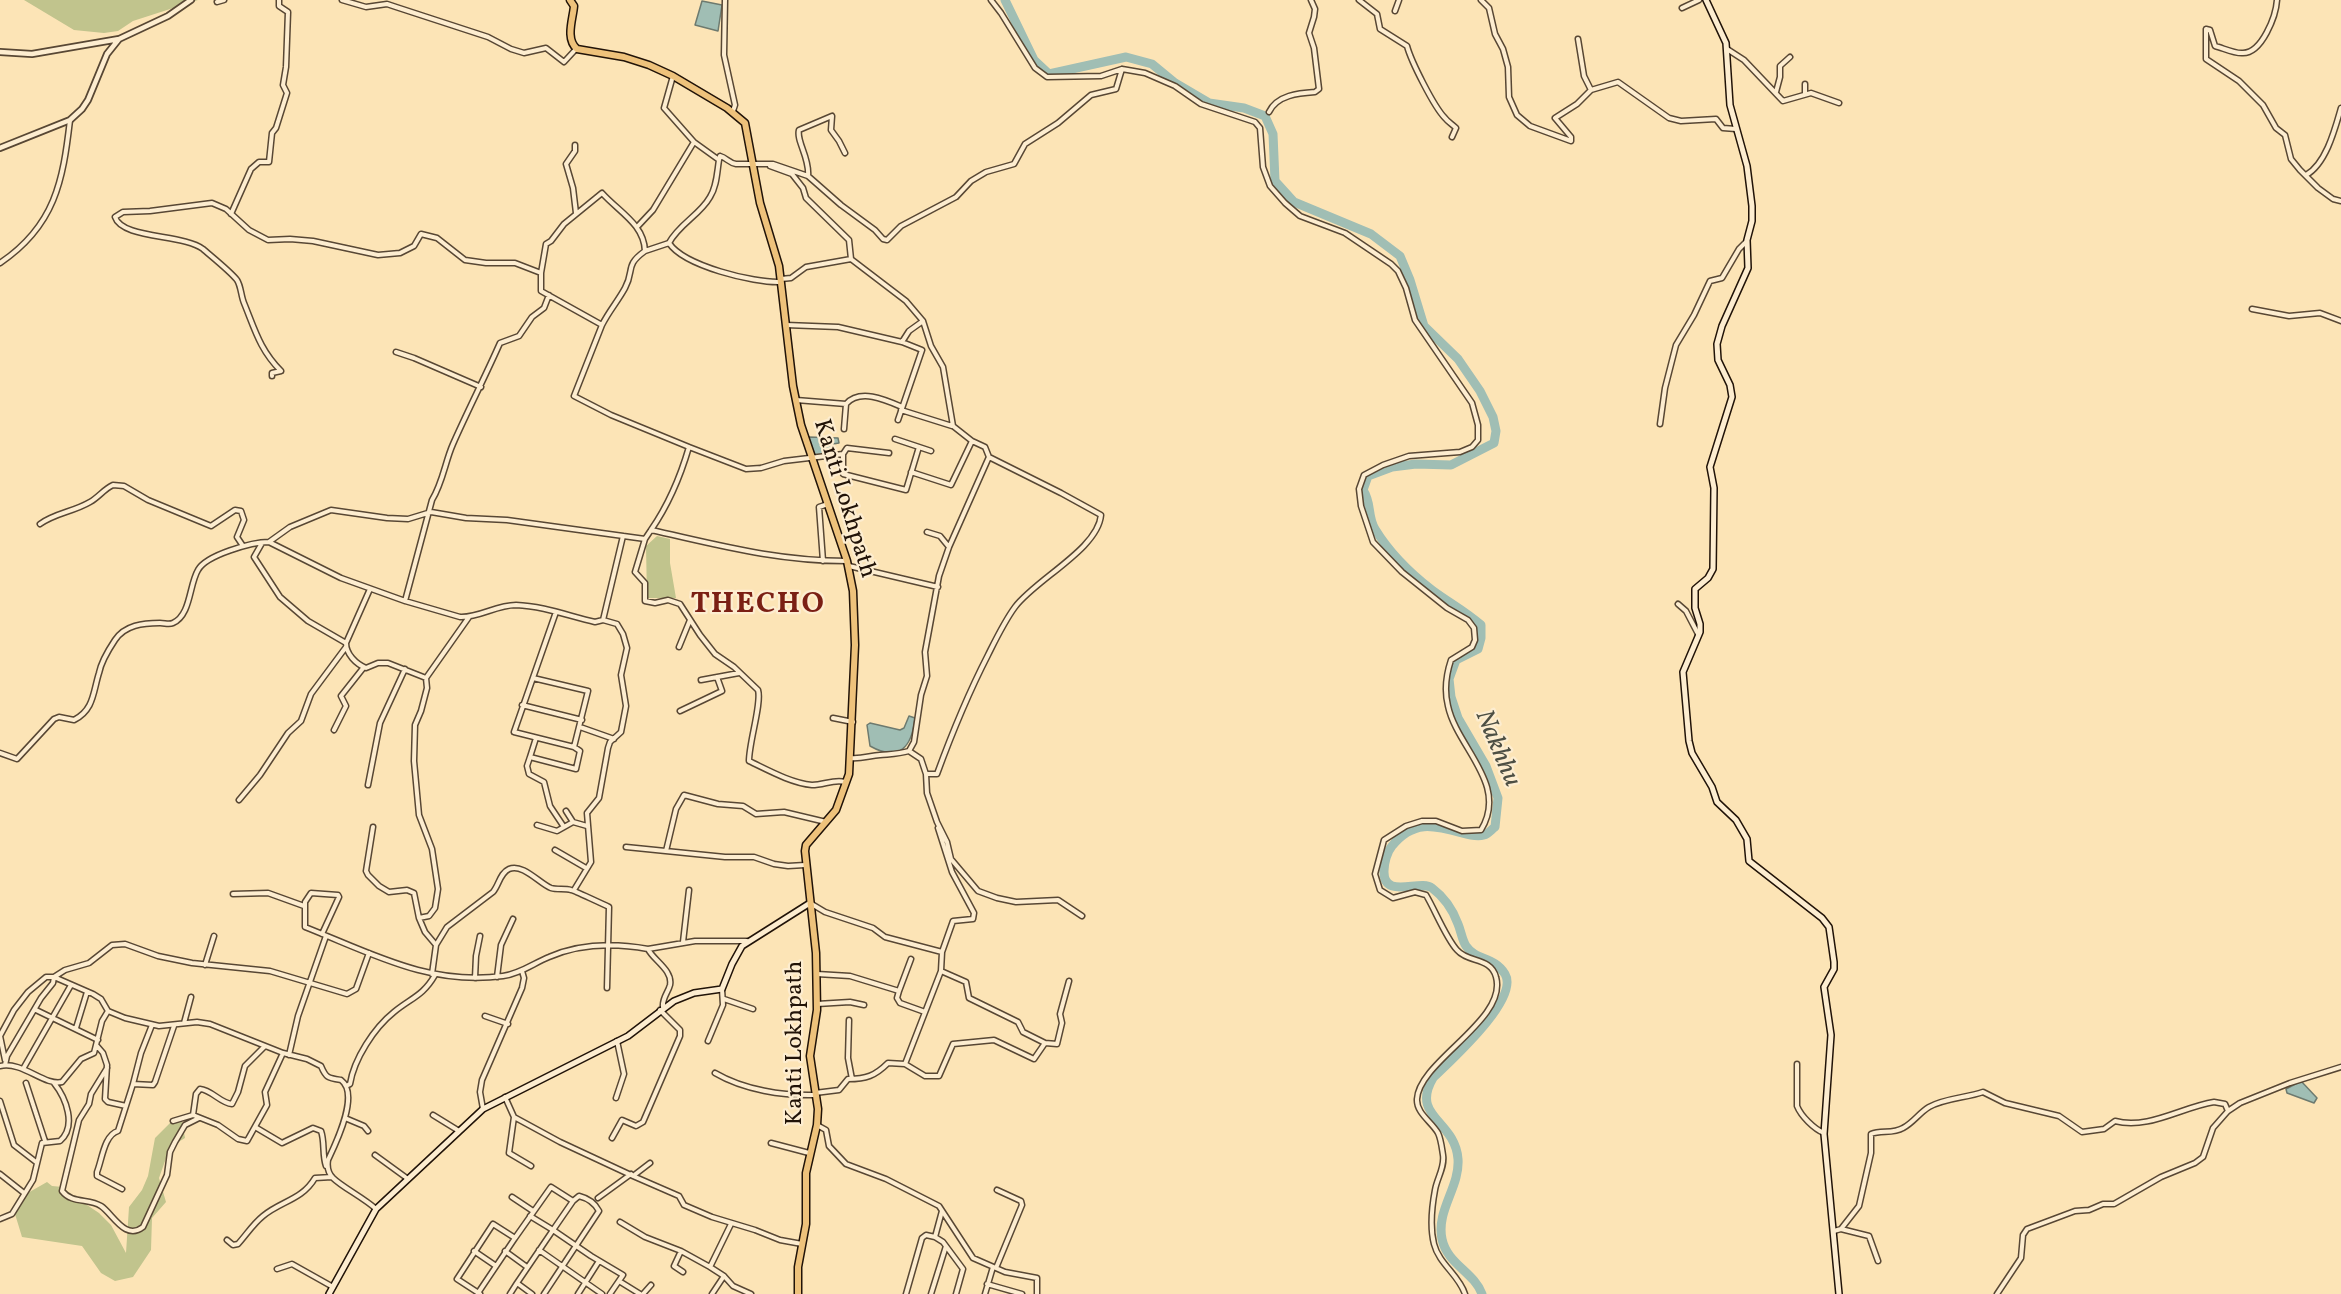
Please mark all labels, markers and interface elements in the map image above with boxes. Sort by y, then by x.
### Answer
street label: Kanti Lokhpath [805,416,881,582]
district label: THECHO [690,588,826,624]
water label: Nakhhu [1466,706,1526,792]
street label: Kanti Lokhpath [783,961,811,1125]

